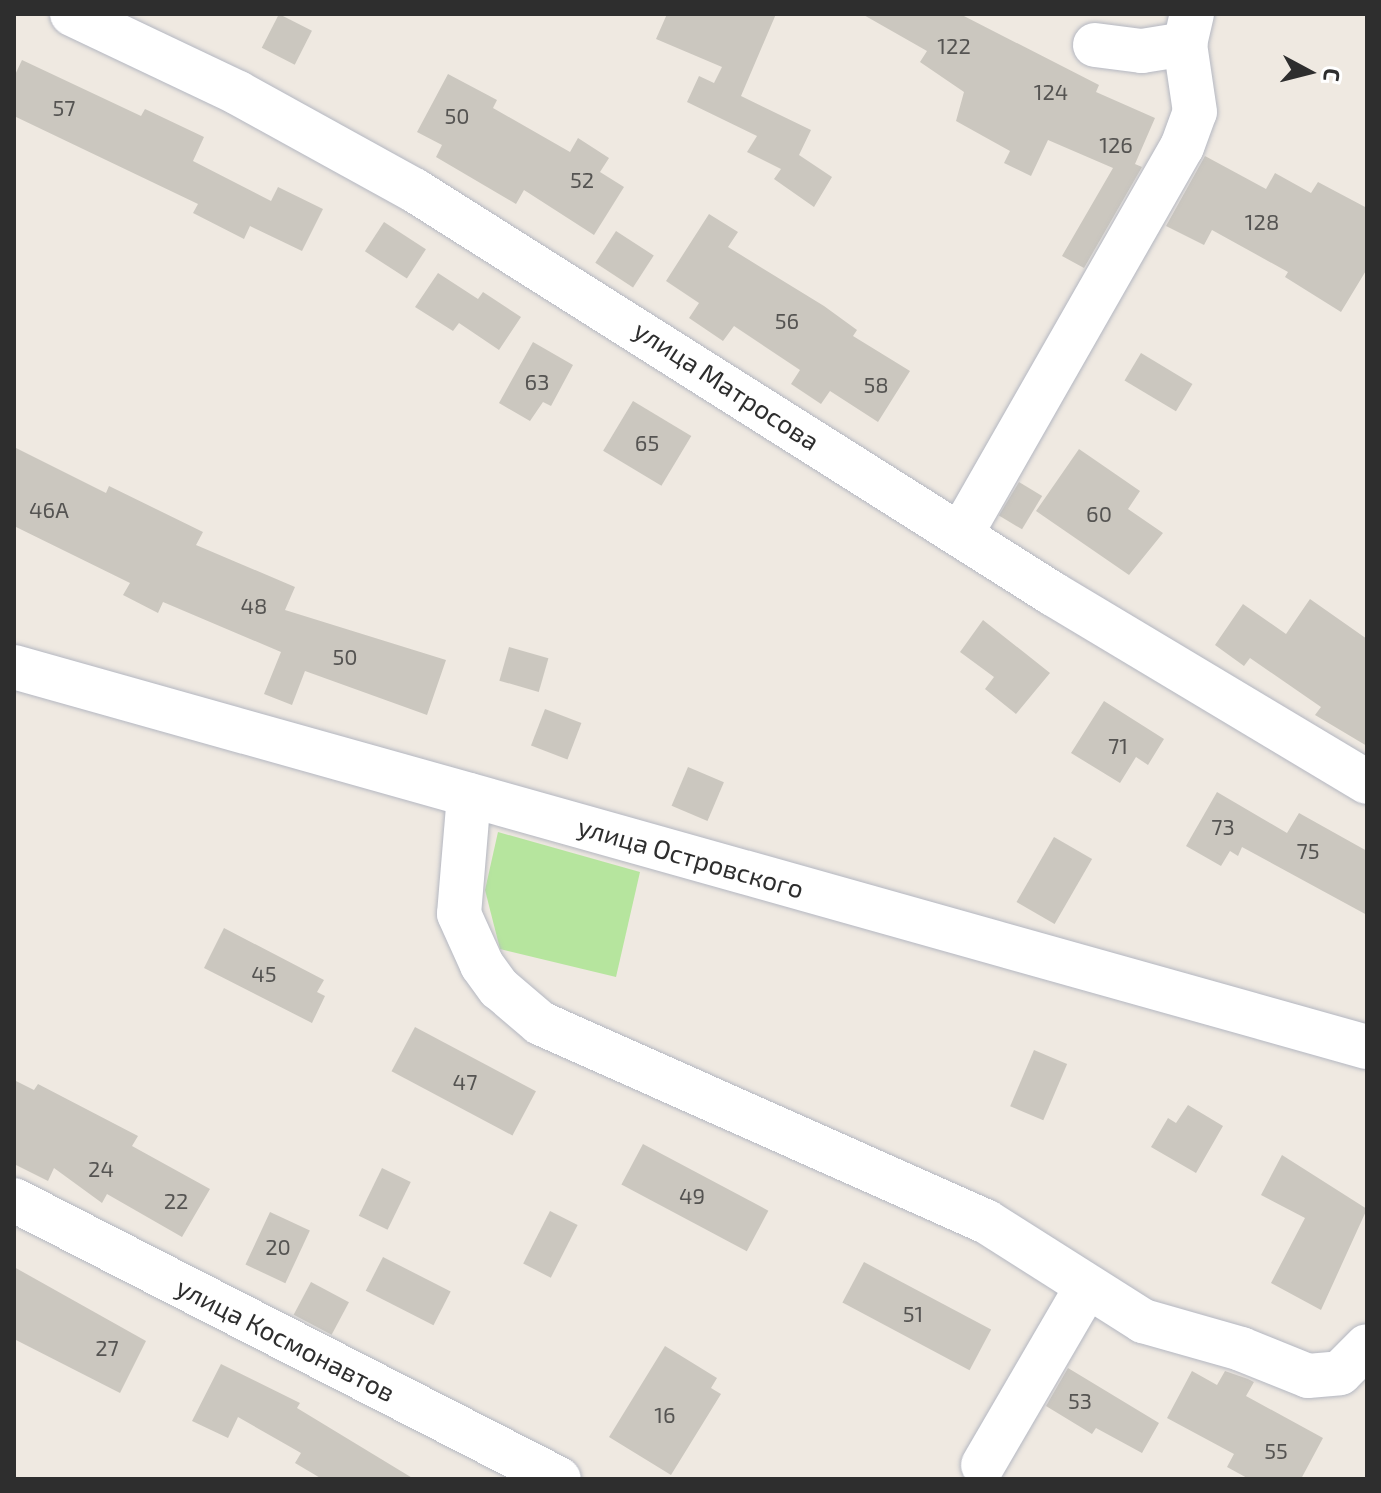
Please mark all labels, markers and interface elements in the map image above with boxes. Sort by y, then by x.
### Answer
north arrow [1269,32,1349,112]
house number: 122 [937,33,971,59]
text: С [1319,67,1347,83]
house number: 124 [1034,79,1068,105]
house number: 57 [52,95,76,121]
house number: 50 [444,103,470,129]
house number: 126 [1099,132,1133,158]
house number: 52 [570,167,594,193]
house number: 128 [1245,209,1279,235]
house number: 56 [775,308,799,334]
street label: улица Матросова [629,314,825,456]
house number: 63 [525,369,549,395]
house number: 58 [863,372,889,398]
house number: 65 [635,430,659,456]
house number: 46А [29,497,69,523]
house number: 60 [1086,501,1112,527]
house number: 48 [241,593,267,619]
house number: 50 [332,644,358,670]
house number: 71 [1108,733,1128,759]
street label: улица Островского [574,810,808,904]
house number: 73 [1211,814,1235,840]
house number: 75 [1296,838,1320,864]
house number: 45 [251,961,277,987]
house number: 47 [453,1069,477,1095]
house number: 24 [88,1156,114,1182]
house number: 49 [679,1183,705,1209]
house number: 22 [164,1188,188,1214]
house number: 20 [265,1234,291,1260]
street label: улица Космонавтов [171,1270,401,1408]
house number: 51 [903,1301,923,1327]
house number: 27 [95,1335,119,1361]
house number: 53 [1068,1388,1092,1414]
house number: 16 [654,1402,676,1428]
house number: 55 [1264,1438,1288,1464]

